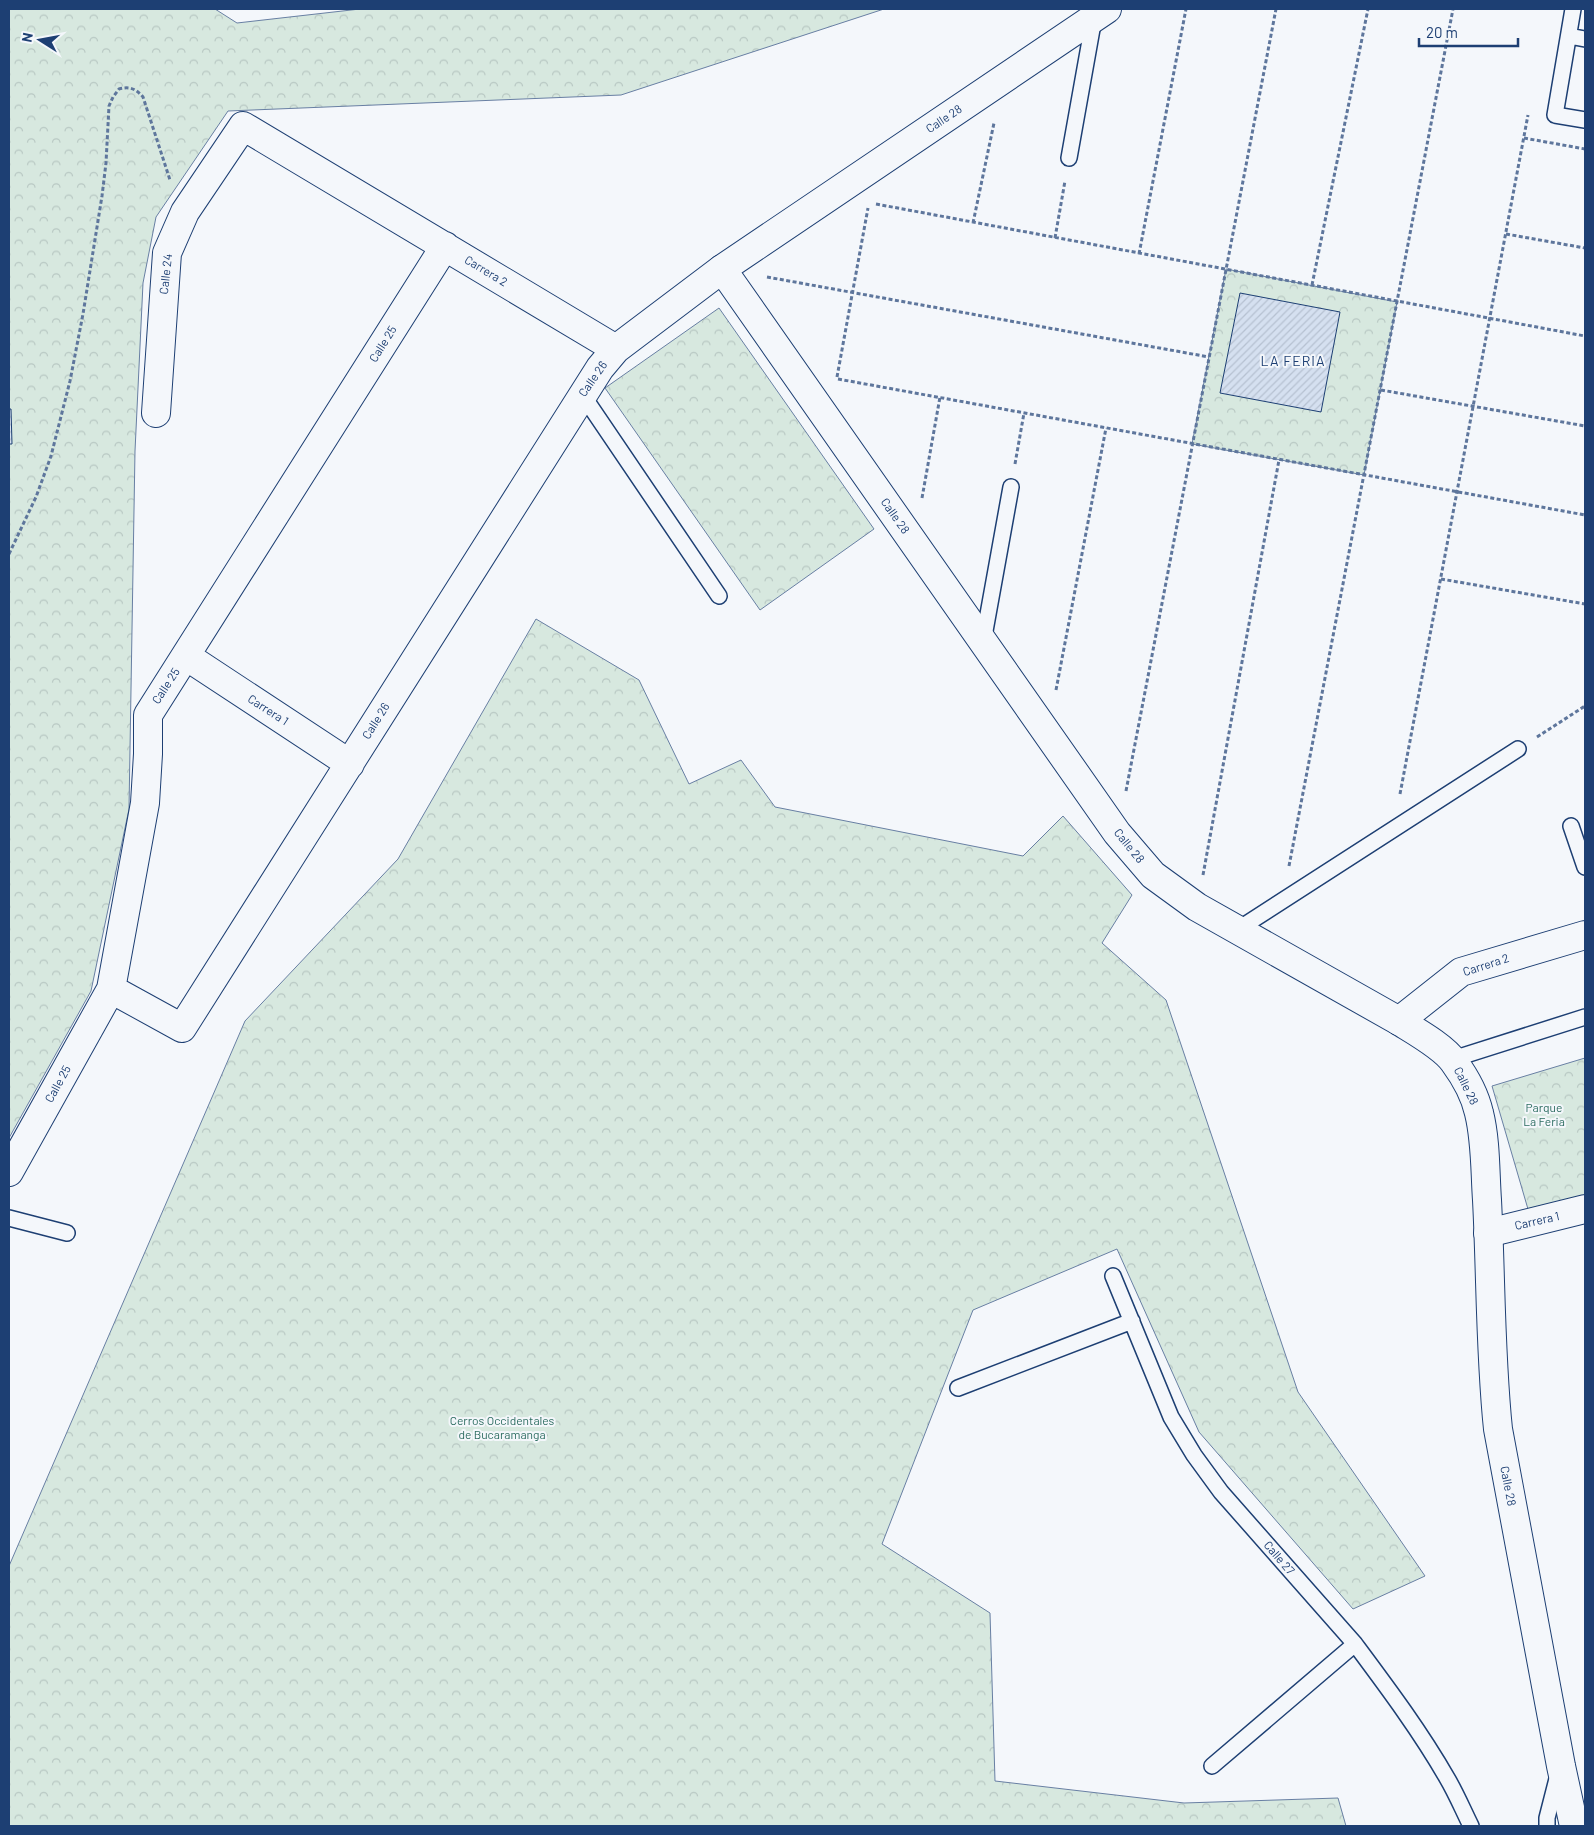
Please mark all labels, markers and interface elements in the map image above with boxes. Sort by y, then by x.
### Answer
north arrow [15,15,65,65]
scale bar [1419,15,1518,47]
text: 20 m [1426,23,1458,41]
text: N [18,31,36,44]
street label: Calle 28 [923,101,964,135]
street label: Carrera 2 [462,252,511,288]
street label: Calle 24 [156,253,174,295]
street label: Calle 25 [366,323,399,364]
district label: LA FERIA [1261,352,1325,369]
street label: Calle 26 [575,358,609,399]
street label: Calle 28 [879,495,913,536]
street label: Calle 25 [148,665,182,706]
street label: Carrera 1 [246,691,291,727]
street label: Calle 26 [359,700,392,741]
street label: Calle 28 [1112,825,1148,865]
street label: Carrera 2 [1461,950,1511,978]
street label: Calle 25 [41,1063,73,1105]
street label: Calle 28 [1452,1064,1482,1107]
park label: Parque La Feria [1523,1100,1565,1128]
street label: Carrera 1 [1513,1208,1561,1232]
park label: Cerros Occidentales de Bucaramanga [450,1413,555,1441]
street label: Calle 28 [1498,1465,1520,1507]
street label: Calle 27 [1261,1538,1298,1577]

